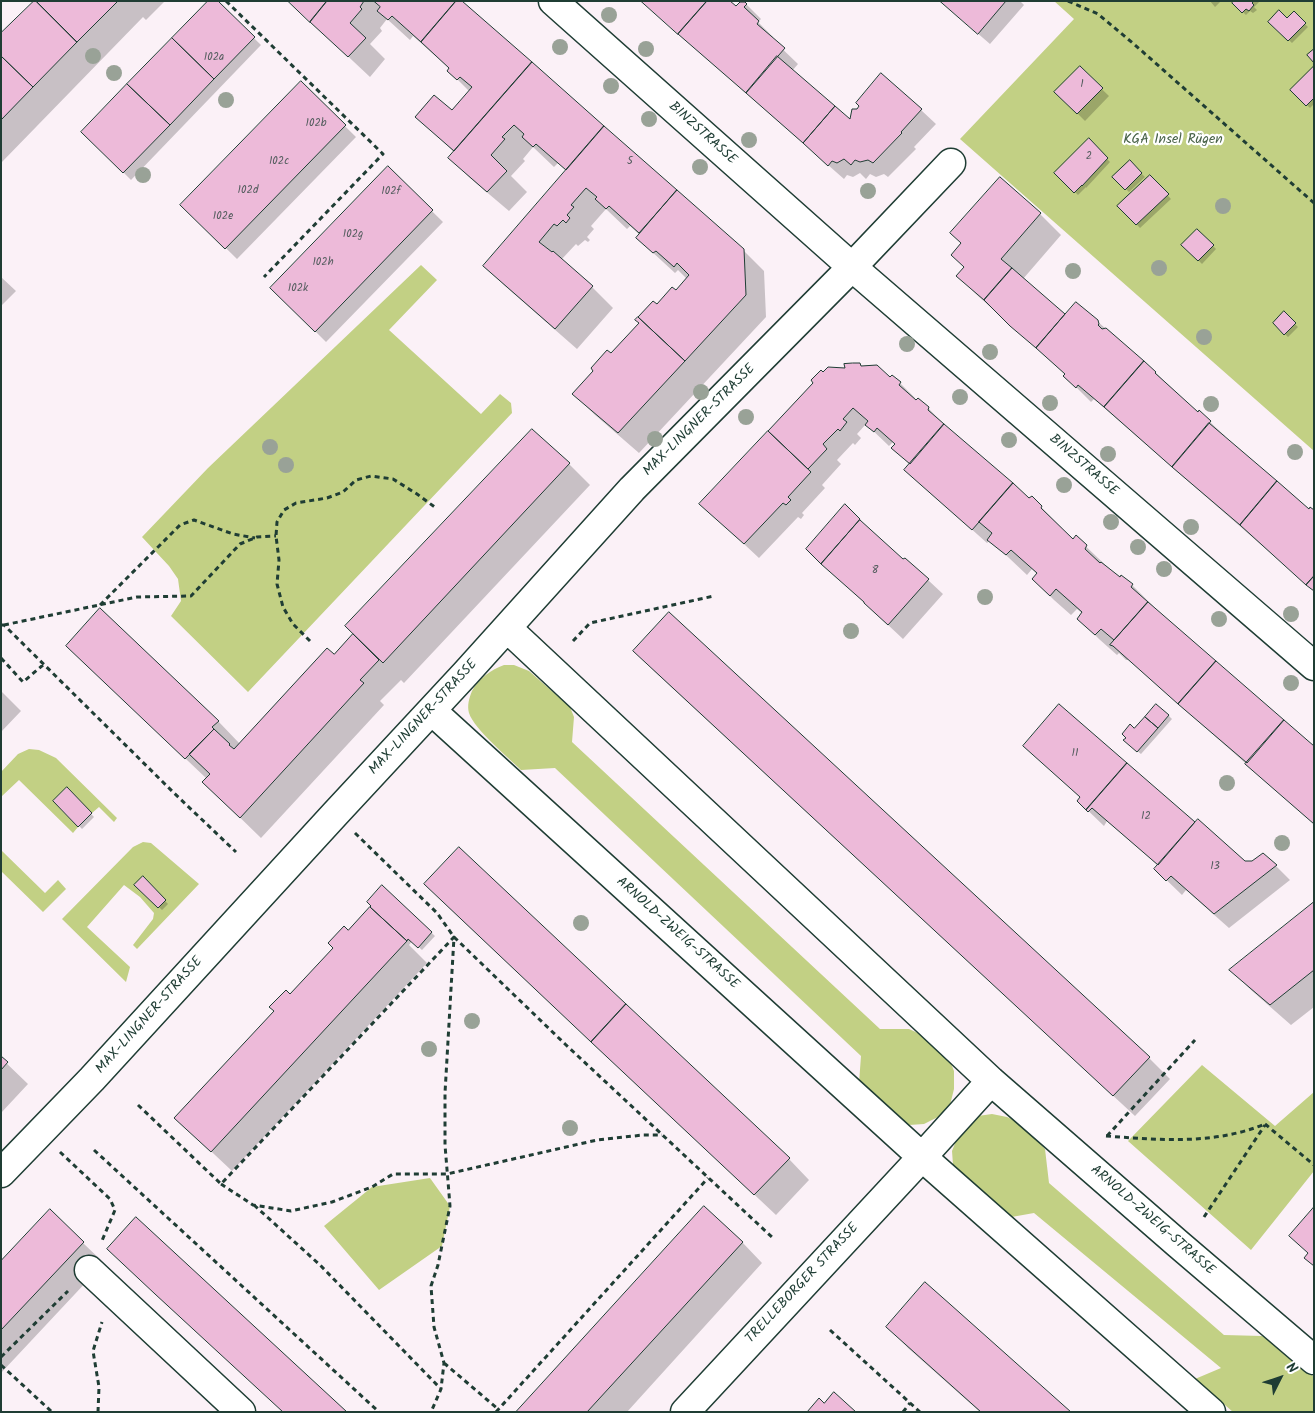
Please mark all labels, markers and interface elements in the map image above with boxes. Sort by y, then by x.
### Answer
house number: 102a [204,51,224,65]
house number: 1 [1080,78,1084,92]
street label: BINZSTRASSE [664,99,740,169]
house number: 102b [305,117,327,131]
park label: KGA Insel Rügen [1123,133,1223,149]
house number: 2 [1086,150,1092,164]
house number: 102c [269,155,289,169]
house number: 5 [627,155,633,169]
house number: 102d [238,184,258,198]
house number: 102f [381,185,401,199]
house number: 102e [213,210,233,224]
house number: 102g [343,228,363,242]
house number: 102h [312,256,334,270]
house number: 102k [288,282,308,296]
street label: MAX-LINGNER-STRASSE [640,361,760,481]
street label: BINZSTRASSE [1045,431,1121,501]
house number: 8 [872,564,878,578]
street label: MAX-LINGNER-STRASSE [366,657,482,779]
house number: 11 [1072,747,1078,761]
house number: 12 [1141,810,1151,824]
house number: 13 [1210,860,1220,874]
street label: ARNOLD-ZWEIG-STRASSE [612,874,742,994]
street label: MAX-LINGNER-STRASSE [93,954,207,1078]
street label: ARNOLD-ZWEIG-STRASSE [1086,1162,1218,1280]
street label: TRELLEBORGER STRASSE [743,1220,863,1348]
north arrow [1255,1353,1305,1403]
text: N [1280,1358,1303,1379]

